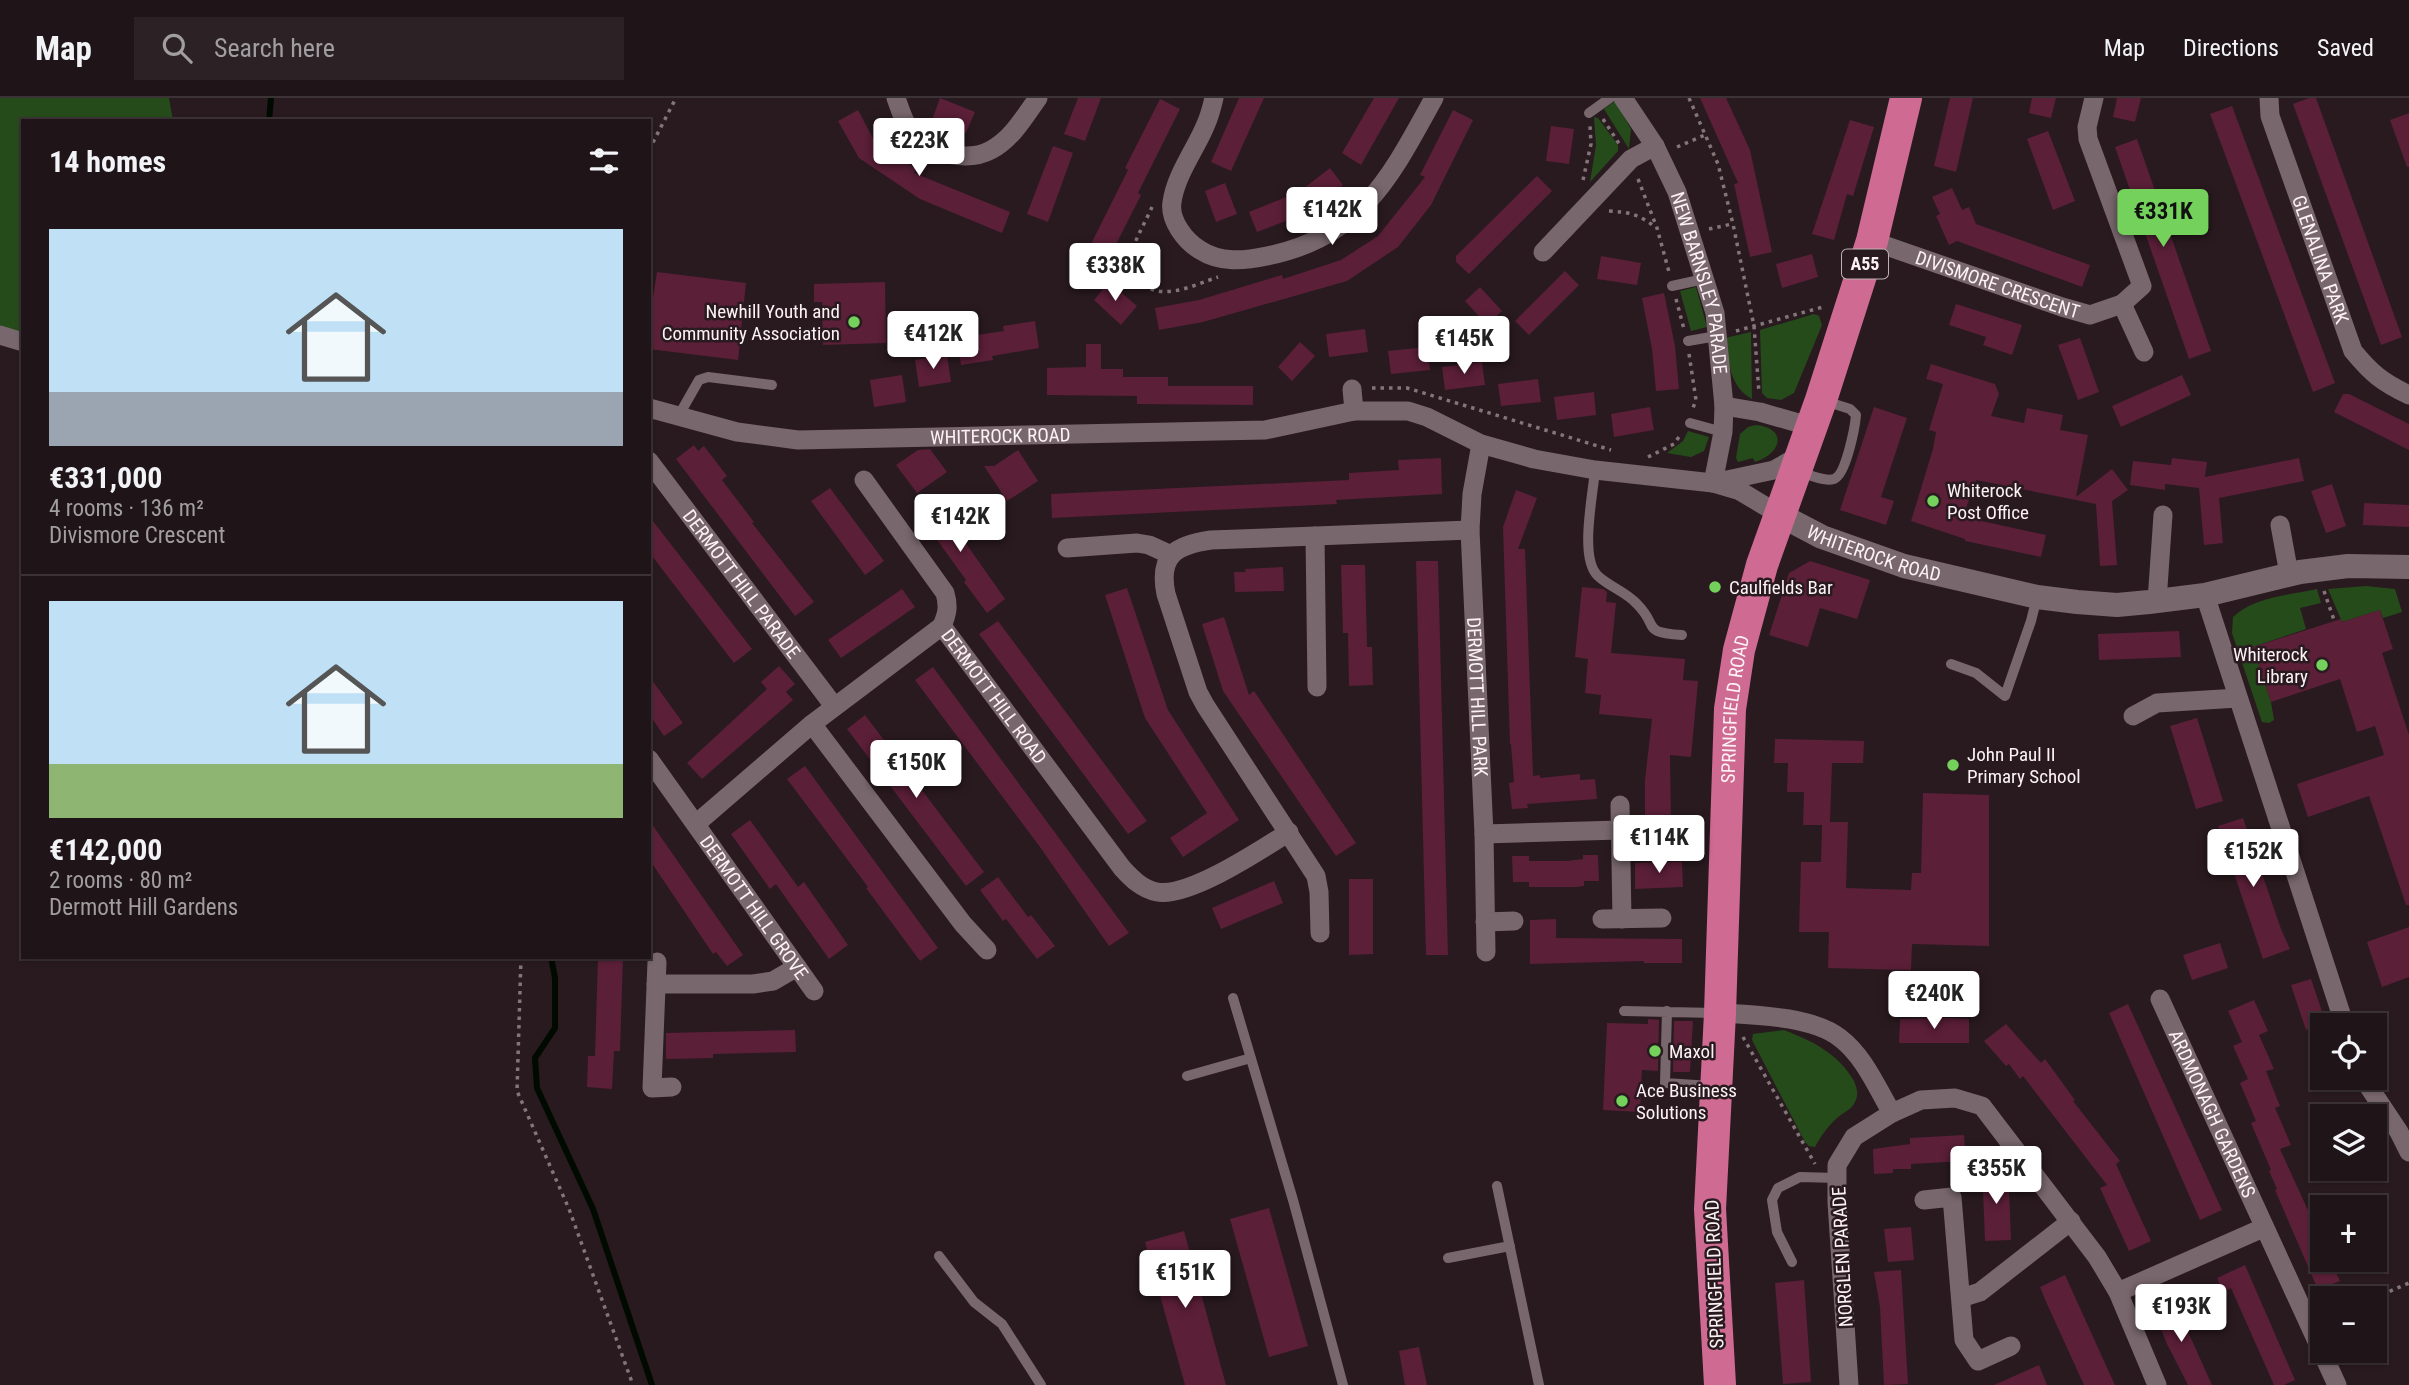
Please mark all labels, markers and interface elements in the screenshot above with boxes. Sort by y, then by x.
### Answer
search box [134,17,624,80]
text: Map [35,29,92,68]
icon: search [158,29,196,67]
text: Search here [214,33,335,63]
text: Map [2104,34,2145,62]
text: Directions [2183,34,2279,62]
text: Saved [2317,34,2374,62]
pin: €223K [870,118,968,178]
text: €223K [889,127,949,154]
icon: filters [585,142,623,180]
text: 14 homes [49,144,166,179]
pin: €142K [1283,188,1381,247]
street label: NEW BARNSLEY PARADE [1666,189,1732,375]
pin: €331K [2114,190,2212,249]
street label: GLENALINA PARK [2287,192,2354,327]
text: €142K [1302,196,1362,223]
text: €331K [2133,198,2193,225]
pin: €338K [1066,244,1164,303]
street label: DIVISMORE CRESCENT [1912,246,2082,324]
road number: A55 [1842,250,1888,279]
text: €338K [1085,252,1145,279]
icon: home [273,274,399,400]
place label: Newhill Youth and Community Association [662,300,840,345]
pin: €412K [884,312,982,371]
marker: Newhill Youth and Community Association [846,314,862,330]
pin: €145K [1415,316,1513,376]
text: €412K [903,320,963,347]
text: €145K [1434,325,1494,352]
street label: WHITEROCK ROAD [930,423,1071,449]
text: €331,000 [49,460,162,495]
place label: Whiterock Post Office [1947,479,2029,524]
marker: Whiterock Post Office [1925,493,1941,509]
pin: €142K [911,494,1009,554]
text: 4 rooms · 136 m² [49,495,204,522]
text: €142K [930,503,990,530]
street label: DERMOTT HILL PARADE [678,505,805,663]
street label: WHITEROCK ROAD [1803,520,1943,586]
text: Divismore Crescent [49,522,225,549]
place label: Caulfields Bar [1729,576,1833,599]
marker: Caulfields Bar [1707,579,1723,595]
street label: DERMOTT HILL PARK [1462,617,1492,778]
street label: DERMOTT HILL ROAD [936,625,1051,768]
street label: SPRINGFIELD ROAD [1717,633,1755,784]
place label: Whiterock Library [2233,643,2308,688]
icon: home [273,646,399,772]
marker: Whiterock Library [2314,657,2330,673]
pin: €150K [867,740,965,800]
place label: John Paul II Primary School [1967,743,2081,788]
text: €150K [886,749,946,776]
marker: John Paul II Primary School [1945,757,1961,773]
pin: €114K [1610,816,1708,875]
text: €114K [1629,824,1689,851]
pin: €152K [2204,830,2302,889]
street label: DERMOTT HILL GROVE [695,831,813,984]
text: €142,000 [49,832,162,867]
text: €152K [2223,838,2283,865]
text: 2 rooms · 80 m² [49,867,192,894]
text: Dermott Hill Gardens [49,894,238,921]
pin: €240K [1885,972,1983,1031]
text: €240K [1904,980,1964,1007]
map controls [2310,1013,2387,1363]
button: locate [2310,1013,2387,1090]
street label: ARDMONAGH GARDENS [2164,1026,2261,1201]
place label: Maxol [1669,1040,1715,1063]
marker: Maxol [1647,1043,1663,1059]
place label: Ace Business Solutions [1636,1079,1737,1124]
marker: Ace Business Solutions [1614,1093,1630,1109]
button: layers [2310,1104,2387,1181]
pin: €355K [1947,1146,2045,1206]
text: €355K [1966,1155,2026,1182]
street label: NORGLEN PARADE [1827,1186,1858,1328]
button: + [2310,1195,2387,1272]
street label: SPRINGFIELD ROAD [1700,1199,1729,1349]
pin: €151K [1136,1250,1234,1310]
text: €151K [1155,1259,1215,1286]
pin: €193K [2132,1284,2230,1344]
button: − [2310,1286,2387,1363]
text: €193K [2151,1293,2211,1320]

